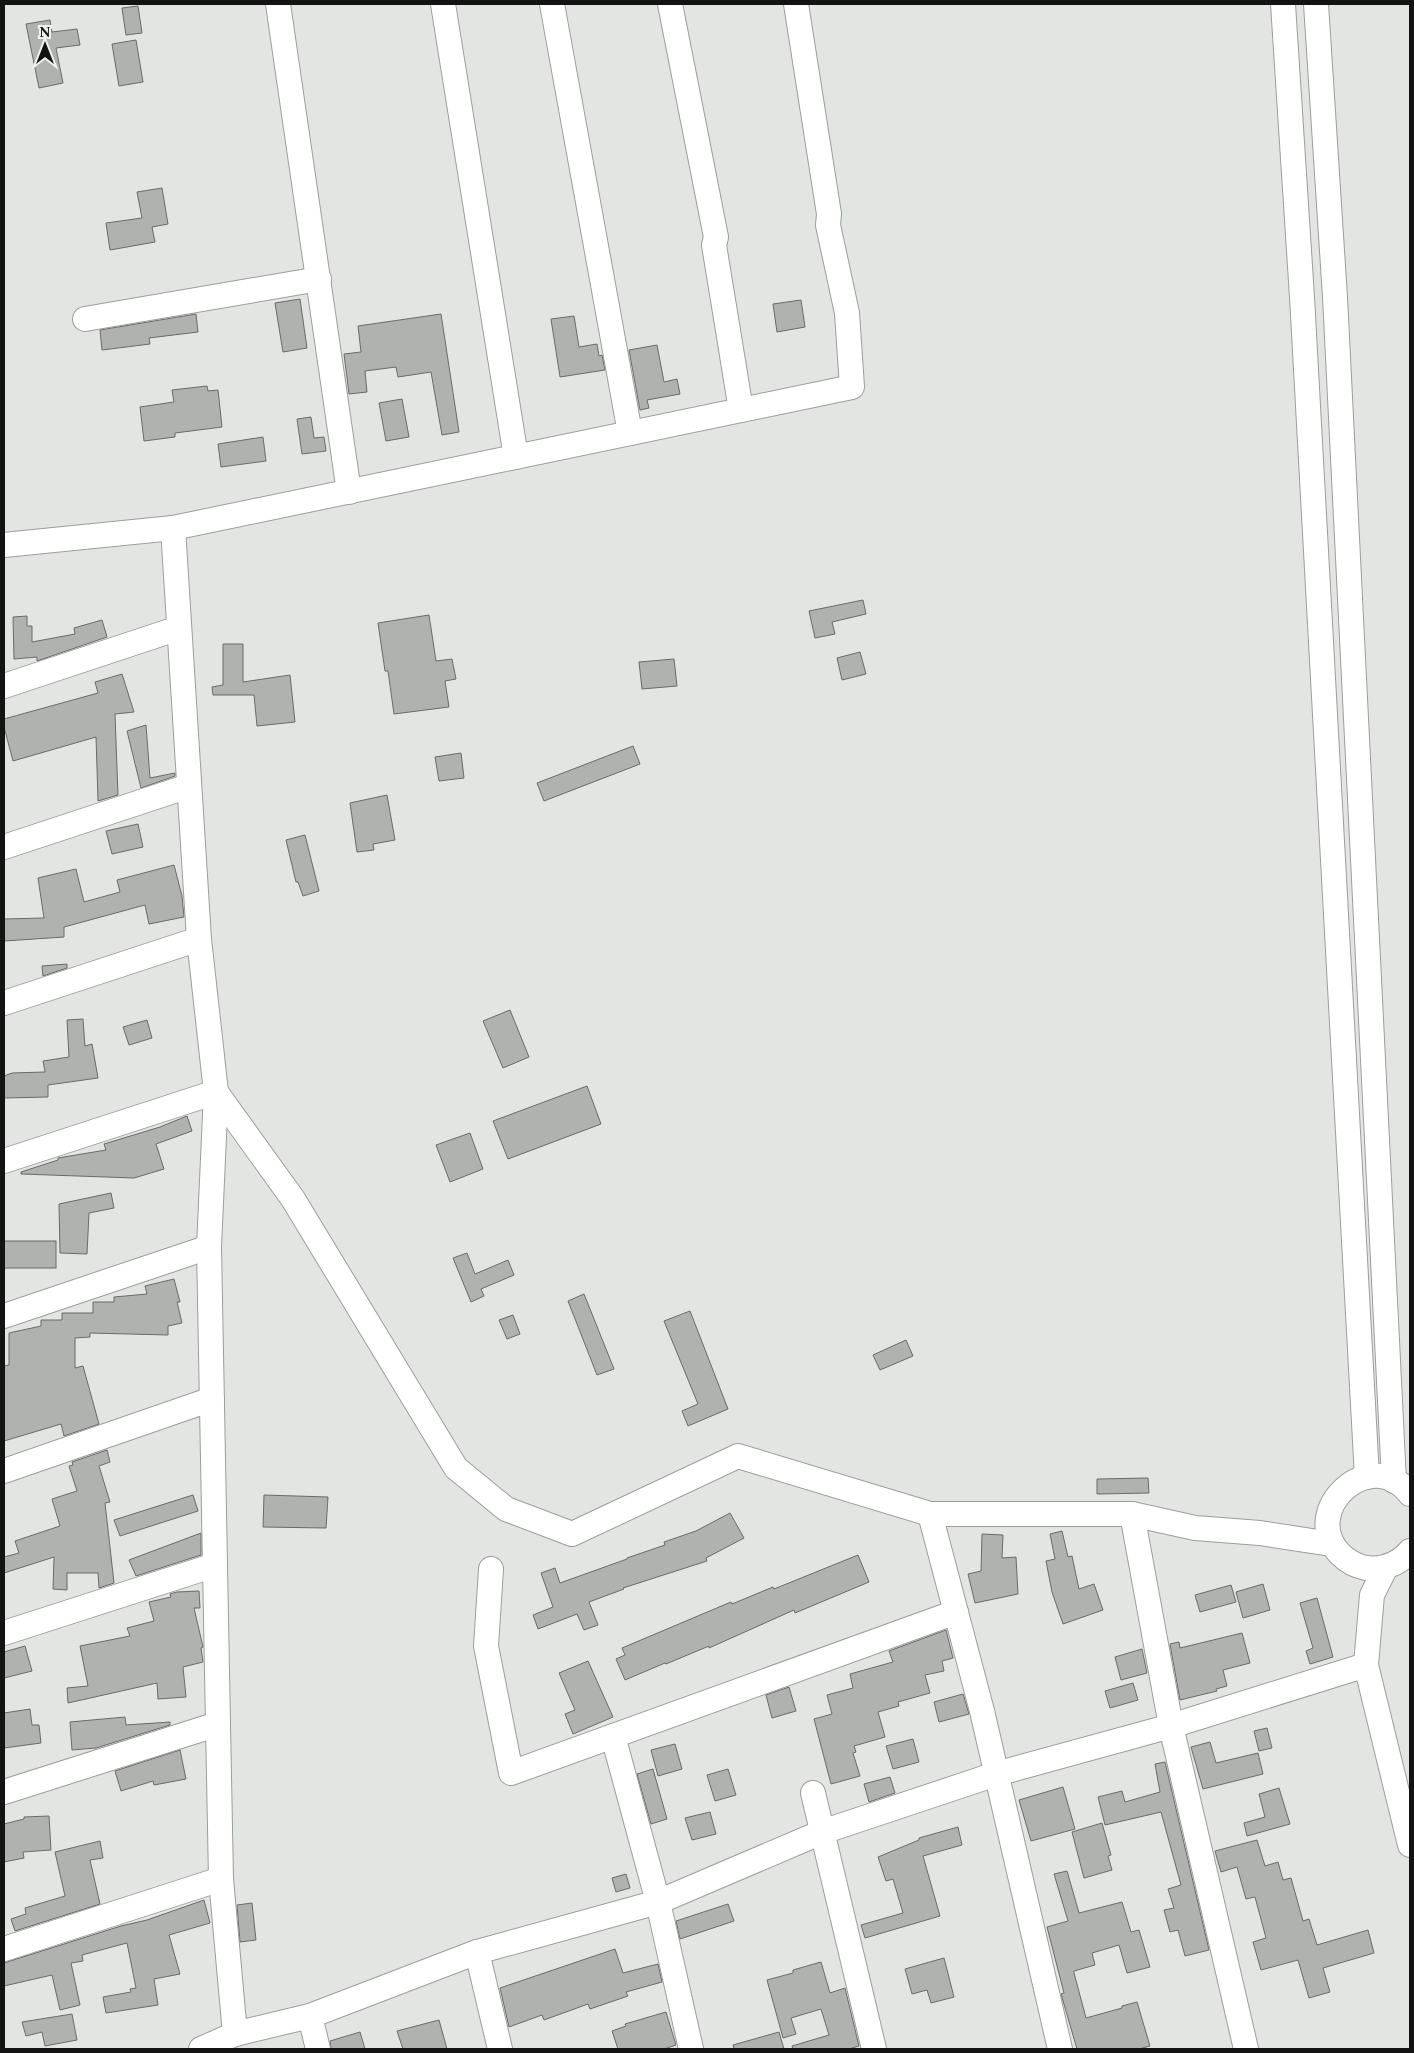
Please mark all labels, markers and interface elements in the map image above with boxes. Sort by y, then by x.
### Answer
north arrow [20,20,70,70]
text: N [39,22,51,43]

